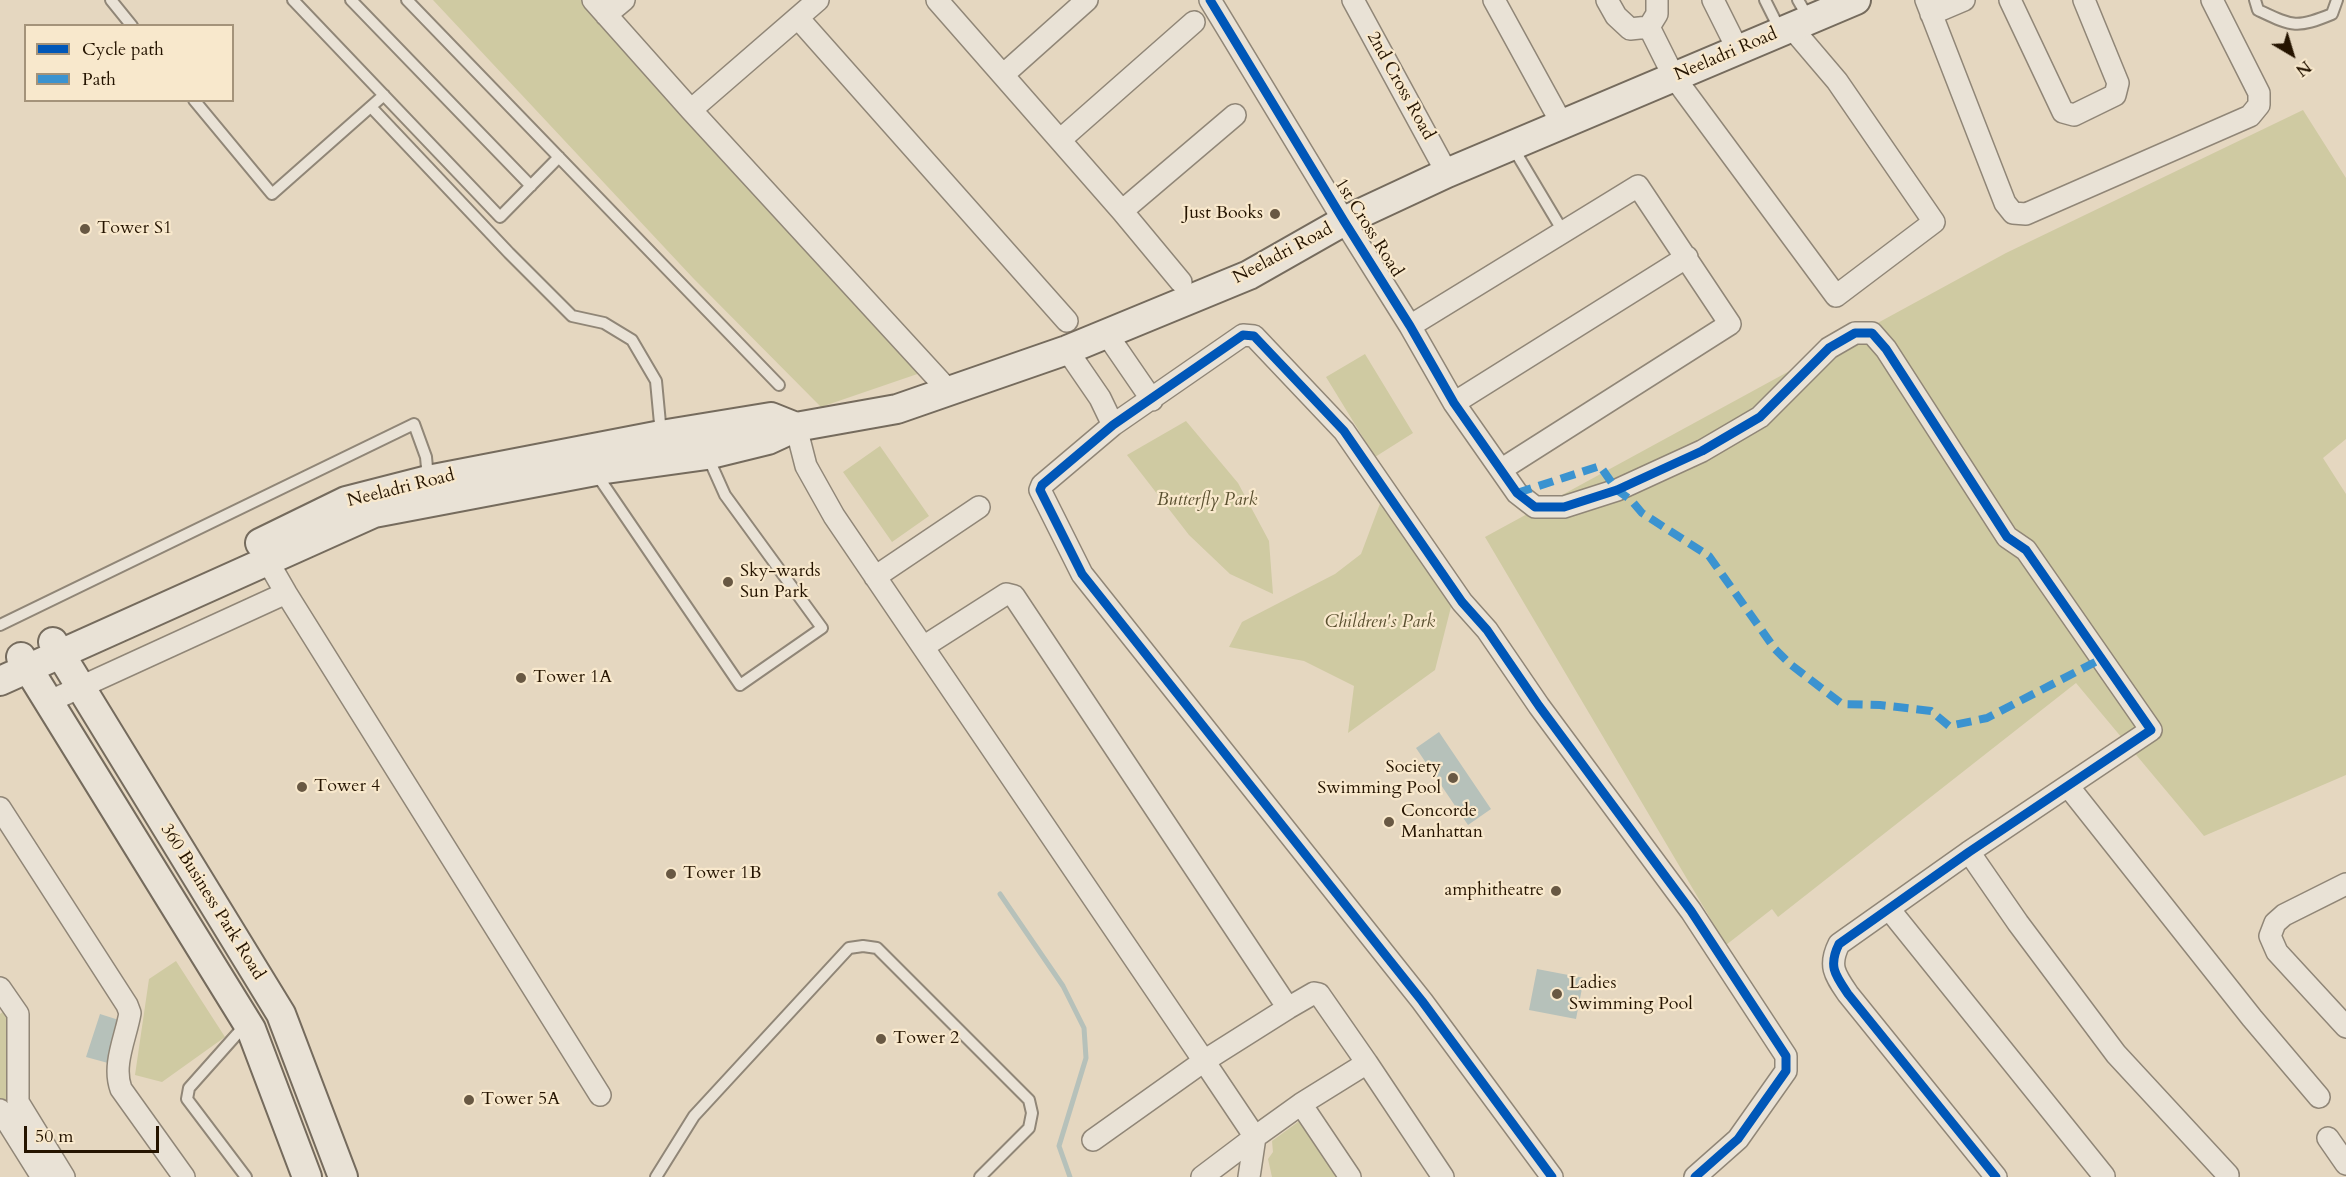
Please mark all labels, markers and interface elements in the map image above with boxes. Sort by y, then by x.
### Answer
legend [24,24,234,102]
street label: Neeladri Road [1671,24,1781,86]
north arrow [2262,24,2322,84]
street label: 2nd Cross Road [1361,28,1439,144]
text: Cycle path [82,37,164,62]
text: N [2291,55,2315,81]
text: Path [82,67,116,92]
street label: 1st Cross Road [1329,175,1407,281]
place label: Just Books [1183,203,1263,225]
marker: Just Books [1268,207,1282,221]
place label: Tower S1 [97,218,172,240]
street label: Neeladri Road [1230,219,1336,289]
marker: Tower S1 [78,222,92,236]
street label: Neeladri Road [345,465,457,513]
park label: Butterfly Park [1157,490,1257,512]
place label: Sky-wards Sun Park [740,561,821,604]
marker: Sky-wards Sun Park [721,575,735,589]
park label: Children's Park [1325,612,1435,634]
place label: Tower 1A [533,667,612,689]
marker: Tower 1A [514,671,528,685]
place label: Society Swimming Pool [1317,757,1441,800]
marker: Society Swimming Pool [1446,771,1460,785]
place label: Tower 4 [314,776,380,798]
marker: Tower 4 [295,780,309,794]
place label: Concorde Manhattan [1401,801,1483,844]
marker: Concorde Manhattan [1382,815,1396,829]
street label: 360 Business Park Road [155,820,269,984]
place label: Tower 1B [683,863,761,885]
marker: Tower 1B [664,867,678,881]
place label: amphitheatre [1445,880,1544,902]
marker: amphitheatre [1549,884,1563,898]
place label: Ladies Swimming Pool [1569,973,1693,1016]
marker: Ladies Swimming Pool [1550,987,1564,1001]
place label: Tower 2 [893,1028,959,1050]
marker: Tower 2 [874,1032,888,1046]
place label: Tower 5A [481,1089,560,1111]
marker: Tower 5A [462,1093,476,1107]
scale bar [27,1114,162,1152]
text: 50 m [35,1124,74,1149]

